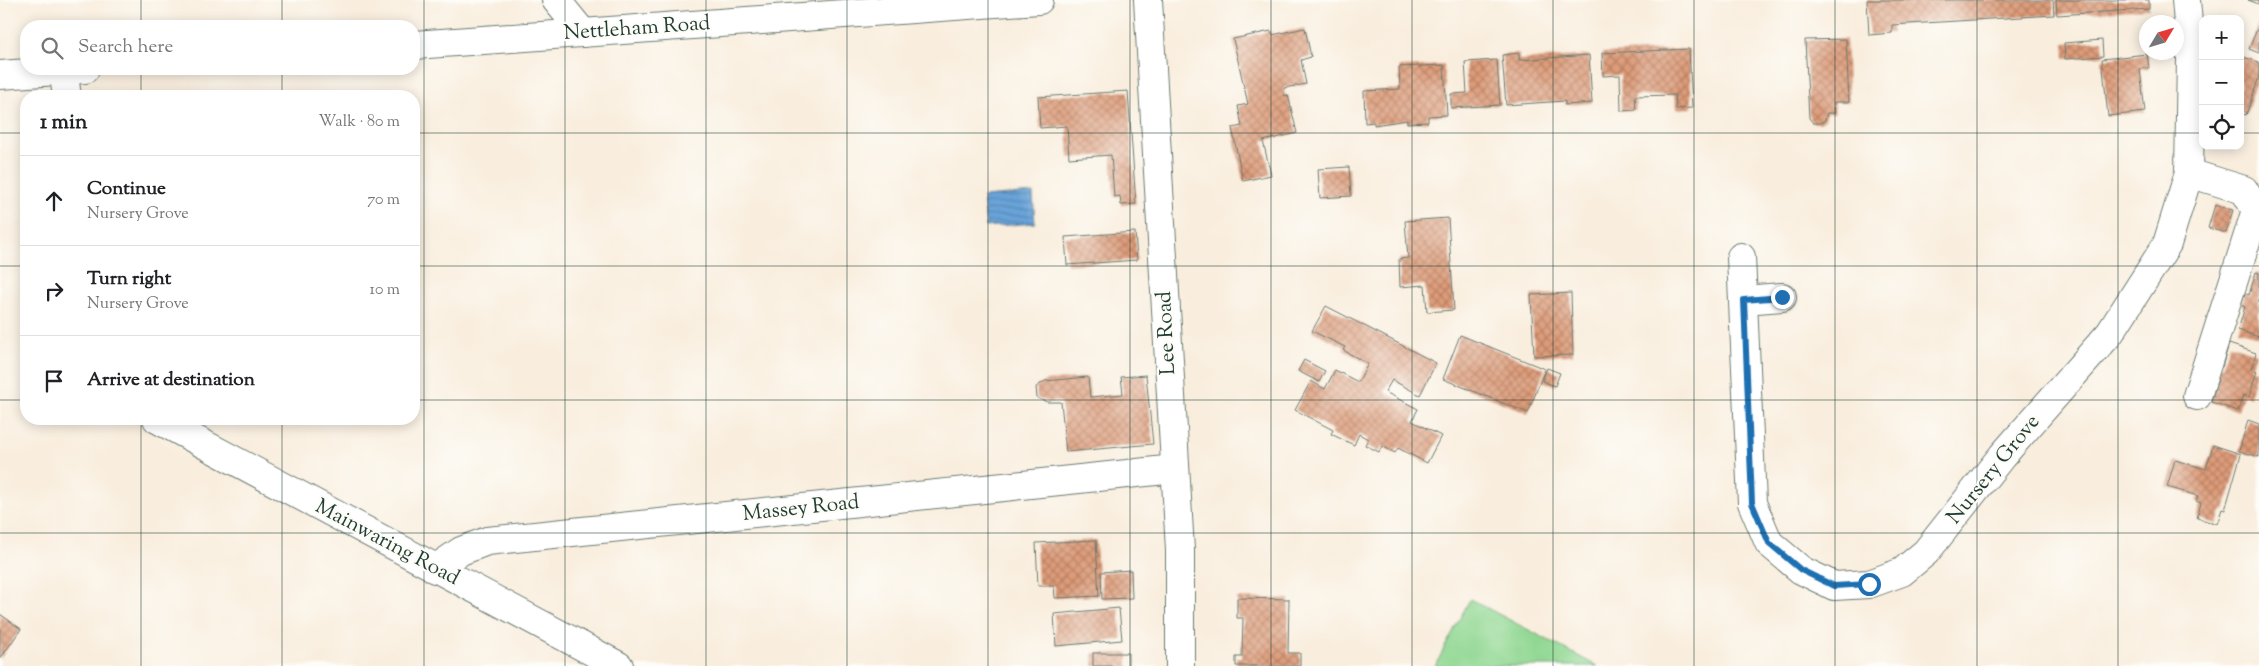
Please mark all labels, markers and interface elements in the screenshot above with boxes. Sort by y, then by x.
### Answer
street label: Nettleham Road [563,9,711,49]
north arrow [2139,15,2184,60]
map controls [2199,15,2244,150]
button: + [2199,15,2244,60]
search box [20,20,420,75]
icon: search [38,34,66,62]
text: Search here [78,34,173,61]
button: − [2199,60,2244,105]
button: locate [2199,105,2244,150]
text: 1 min [40,108,87,138]
text: Walk · 80 m [318,111,400,134]
text: Continue [87,176,166,203]
icon: ahead [40,187,68,215]
text: 70 m [367,189,400,212]
text: Nursery Grove [87,203,189,226]
text: Turn right [87,266,171,293]
icon: right [40,277,68,305]
text: 10 m [370,279,400,302]
route end [1771,286,1794,309]
street label: Lee Road [1150,290,1184,376]
text: Nursery Grove [87,293,189,316]
icon: arrive [40,367,68,395]
text: Arrive at destination [87,367,255,394]
street label: Nursery Grove [1940,409,2048,531]
street label: Massey Road [741,488,861,530]
street label: Mainwaring Road [309,492,465,594]
route start [1858,573,1881,596]

